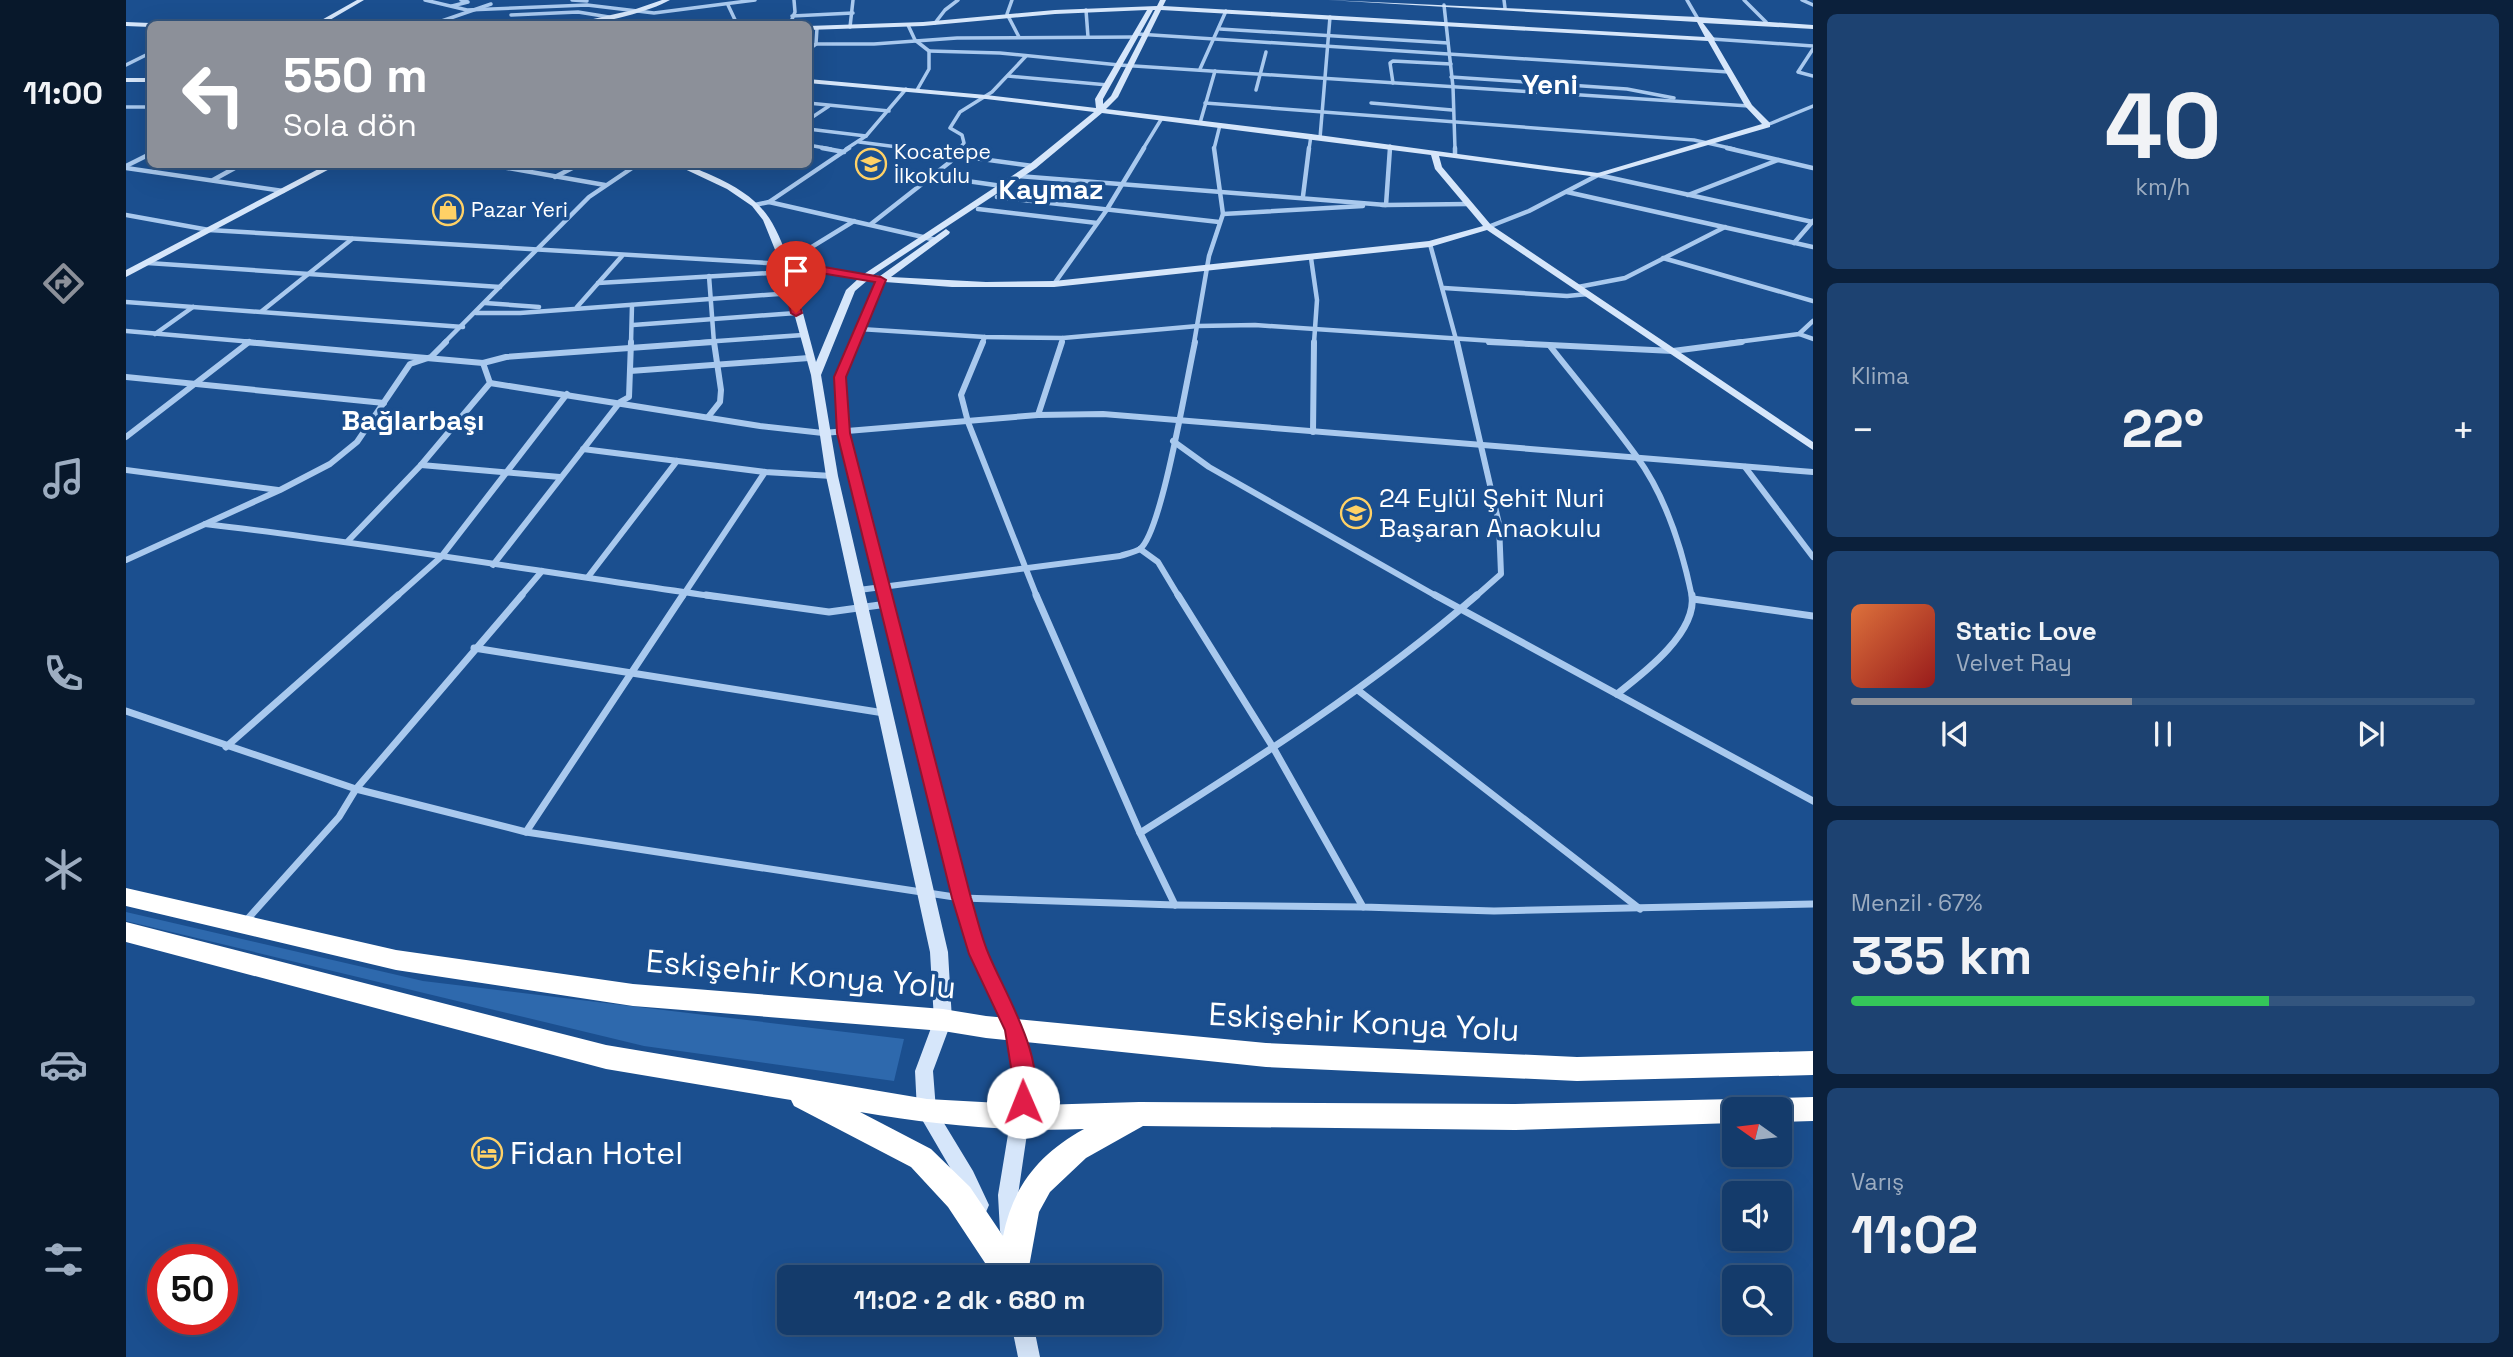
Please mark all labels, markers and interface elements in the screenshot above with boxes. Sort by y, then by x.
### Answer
text: 550 m [283,44,428,106]
icon: left [168,49,259,140]
district label: Yeni [1522,66,1578,102]
text: 40 [2105,68,2221,185]
text: 11:00 [23,73,103,113]
text: Sola dön [283,105,417,145]
place label: Kocatepe İlkokulu [894,138,991,189]
school or university icon: Kocatepe İlkokulu [854,147,888,181]
district label: Kaymaz [998,171,1104,207]
text: km/h [2136,172,2190,202]
shop icon: Pazar Yeri [431,193,465,227]
place label: Pazar Yeri [471,196,568,223]
pin [766,241,826,313]
icon: arrive [777,252,815,290]
icon: directions [39,259,88,308]
text: Klima [1851,361,1909,391]
text: 22° [2122,396,2204,462]
district label: Bağlarbaşı [341,402,485,438]
text: − [1851,406,1875,454]
text: + [2451,406,2475,454]
icon: music [39,454,88,503]
place label: 24 Eylül Şehit Nuri Başaran Anaokulu [1379,481,1604,545]
school or university icon: 24 Eylül Şehit Nuri Başaran Anaokulu [1339,496,1373,530]
text: Static Love [1956,614,2097,648]
text: Velvet Ray [1956,648,2072,678]
icon: phone [39,649,88,698]
icon: previous [1936,715,1974,753]
icon: pause [2144,715,2182,753]
icon: next [2352,715,2390,753]
icon: climate [39,845,88,894]
text: Menzil · 67% [1851,888,1982,918]
text: 335 km [1851,923,2032,989]
street label: Eskişehir Konya Yolu [644,941,958,1007]
street label: Eskişehir Konya Yolu [1208,994,1520,1050]
icon: car [39,1040,88,1089]
position arrow [986,1065,1060,1139]
north arrow [1722,1097,1792,1167]
map controls [1722,1097,1792,1335]
place label: Fidan Hotel [510,1133,683,1173]
hotel icon: Fidan Hotel [470,1136,504,1170]
text: Varış [1851,1167,1904,1197]
button: sound [1722,1181,1792,1251]
text: 11:02 [1851,1202,1978,1268]
icon: filters [39,1235,88,1284]
speed limit sign: 50 [147,1244,238,1335]
button: search [1722,1265,1792,1335]
text: 11:02 · 2 dk · 680 m [854,1283,1085,1317]

